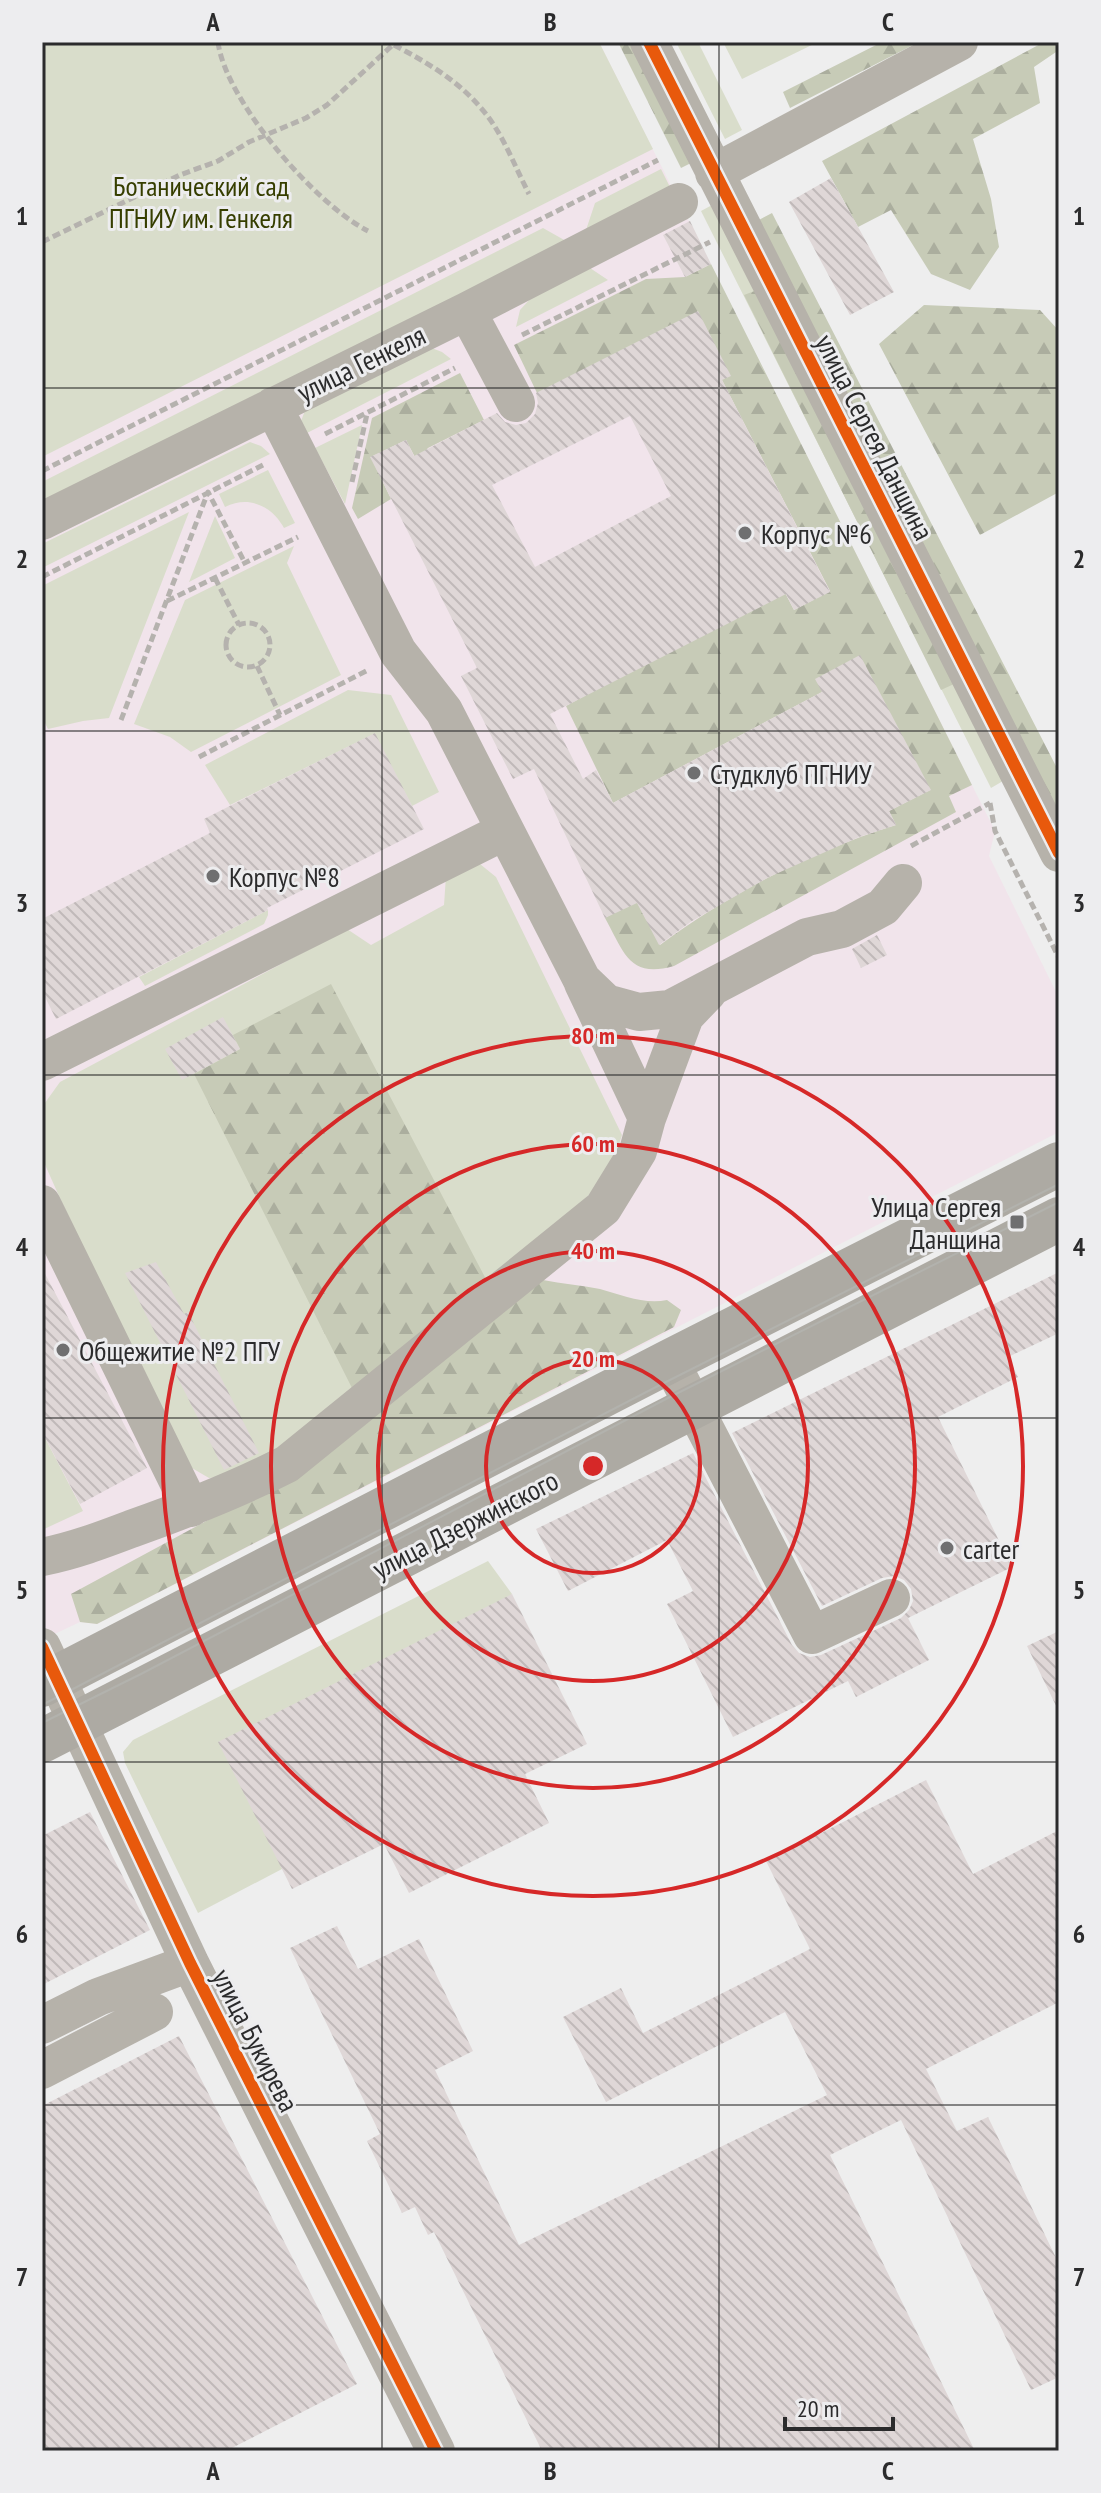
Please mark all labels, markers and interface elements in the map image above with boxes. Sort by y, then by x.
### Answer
text: A [205,5,220,38]
text: B [544,5,557,38]
text: C [882,5,894,38]
park label: Ботанический сад ПГНИУ им. Генкеля [109,167,293,236]
text: 1 [16,199,28,232]
text: 1 [1073,199,1085,232]
street label: улица Генкеля [291,316,431,410]
street label: улица Сергея Данщина [807,328,943,546]
place label: Корпус №6 [761,515,872,552]
marker: Корпус №6 [736,524,754,542]
text: 2 [16,542,28,575]
text: 2 [1073,542,1085,575]
place label: Студклуб ПГНИУ [710,755,872,792]
marker: Студклуб ПГНИУ [685,764,703,782]
place label: Корпус №8 [229,858,340,895]
marker: Корпус №8 [204,867,222,885]
text: 3 [16,886,28,919]
text: 3 [1073,886,1085,919]
text: 80 m [571,1020,615,1051]
text: 60 m [571,1128,615,1159]
place label: Улица Сергея Данщина [871,1188,1001,1257]
marker: Улица Сергея Данщина [1008,1213,1026,1231]
text: 4 [16,1230,29,1263]
text: 4 [1073,1230,1086,1263]
text: 40 m [571,1235,615,1266]
place label: Общежитие №2 ПГУ [79,1332,281,1369]
marker: Общежитие №2 ПГУ [54,1341,72,1359]
text: 20 m [571,1343,615,1374]
centre of rings [579,1452,607,1480]
street label: улица Дзержинского [366,1461,564,1587]
place label: carter [963,1530,1020,1567]
marker: carter [938,1539,956,1557]
text: 5 [16,1573,28,1606]
text: 5 [1073,1573,1085,1606]
text: 6 [16,1917,28,1950]
text: 6 [1073,1917,1085,1950]
street label: улица Букирева [204,1962,308,2118]
text: 7 [16,2260,28,2293]
text: 7 [1073,2260,1085,2293]
scale bar [785,2381,893,2431]
text: 20 m [797,2393,839,2424]
text: A [205,2454,220,2487]
text: B [544,2454,557,2487]
text: C [882,2454,894,2487]

